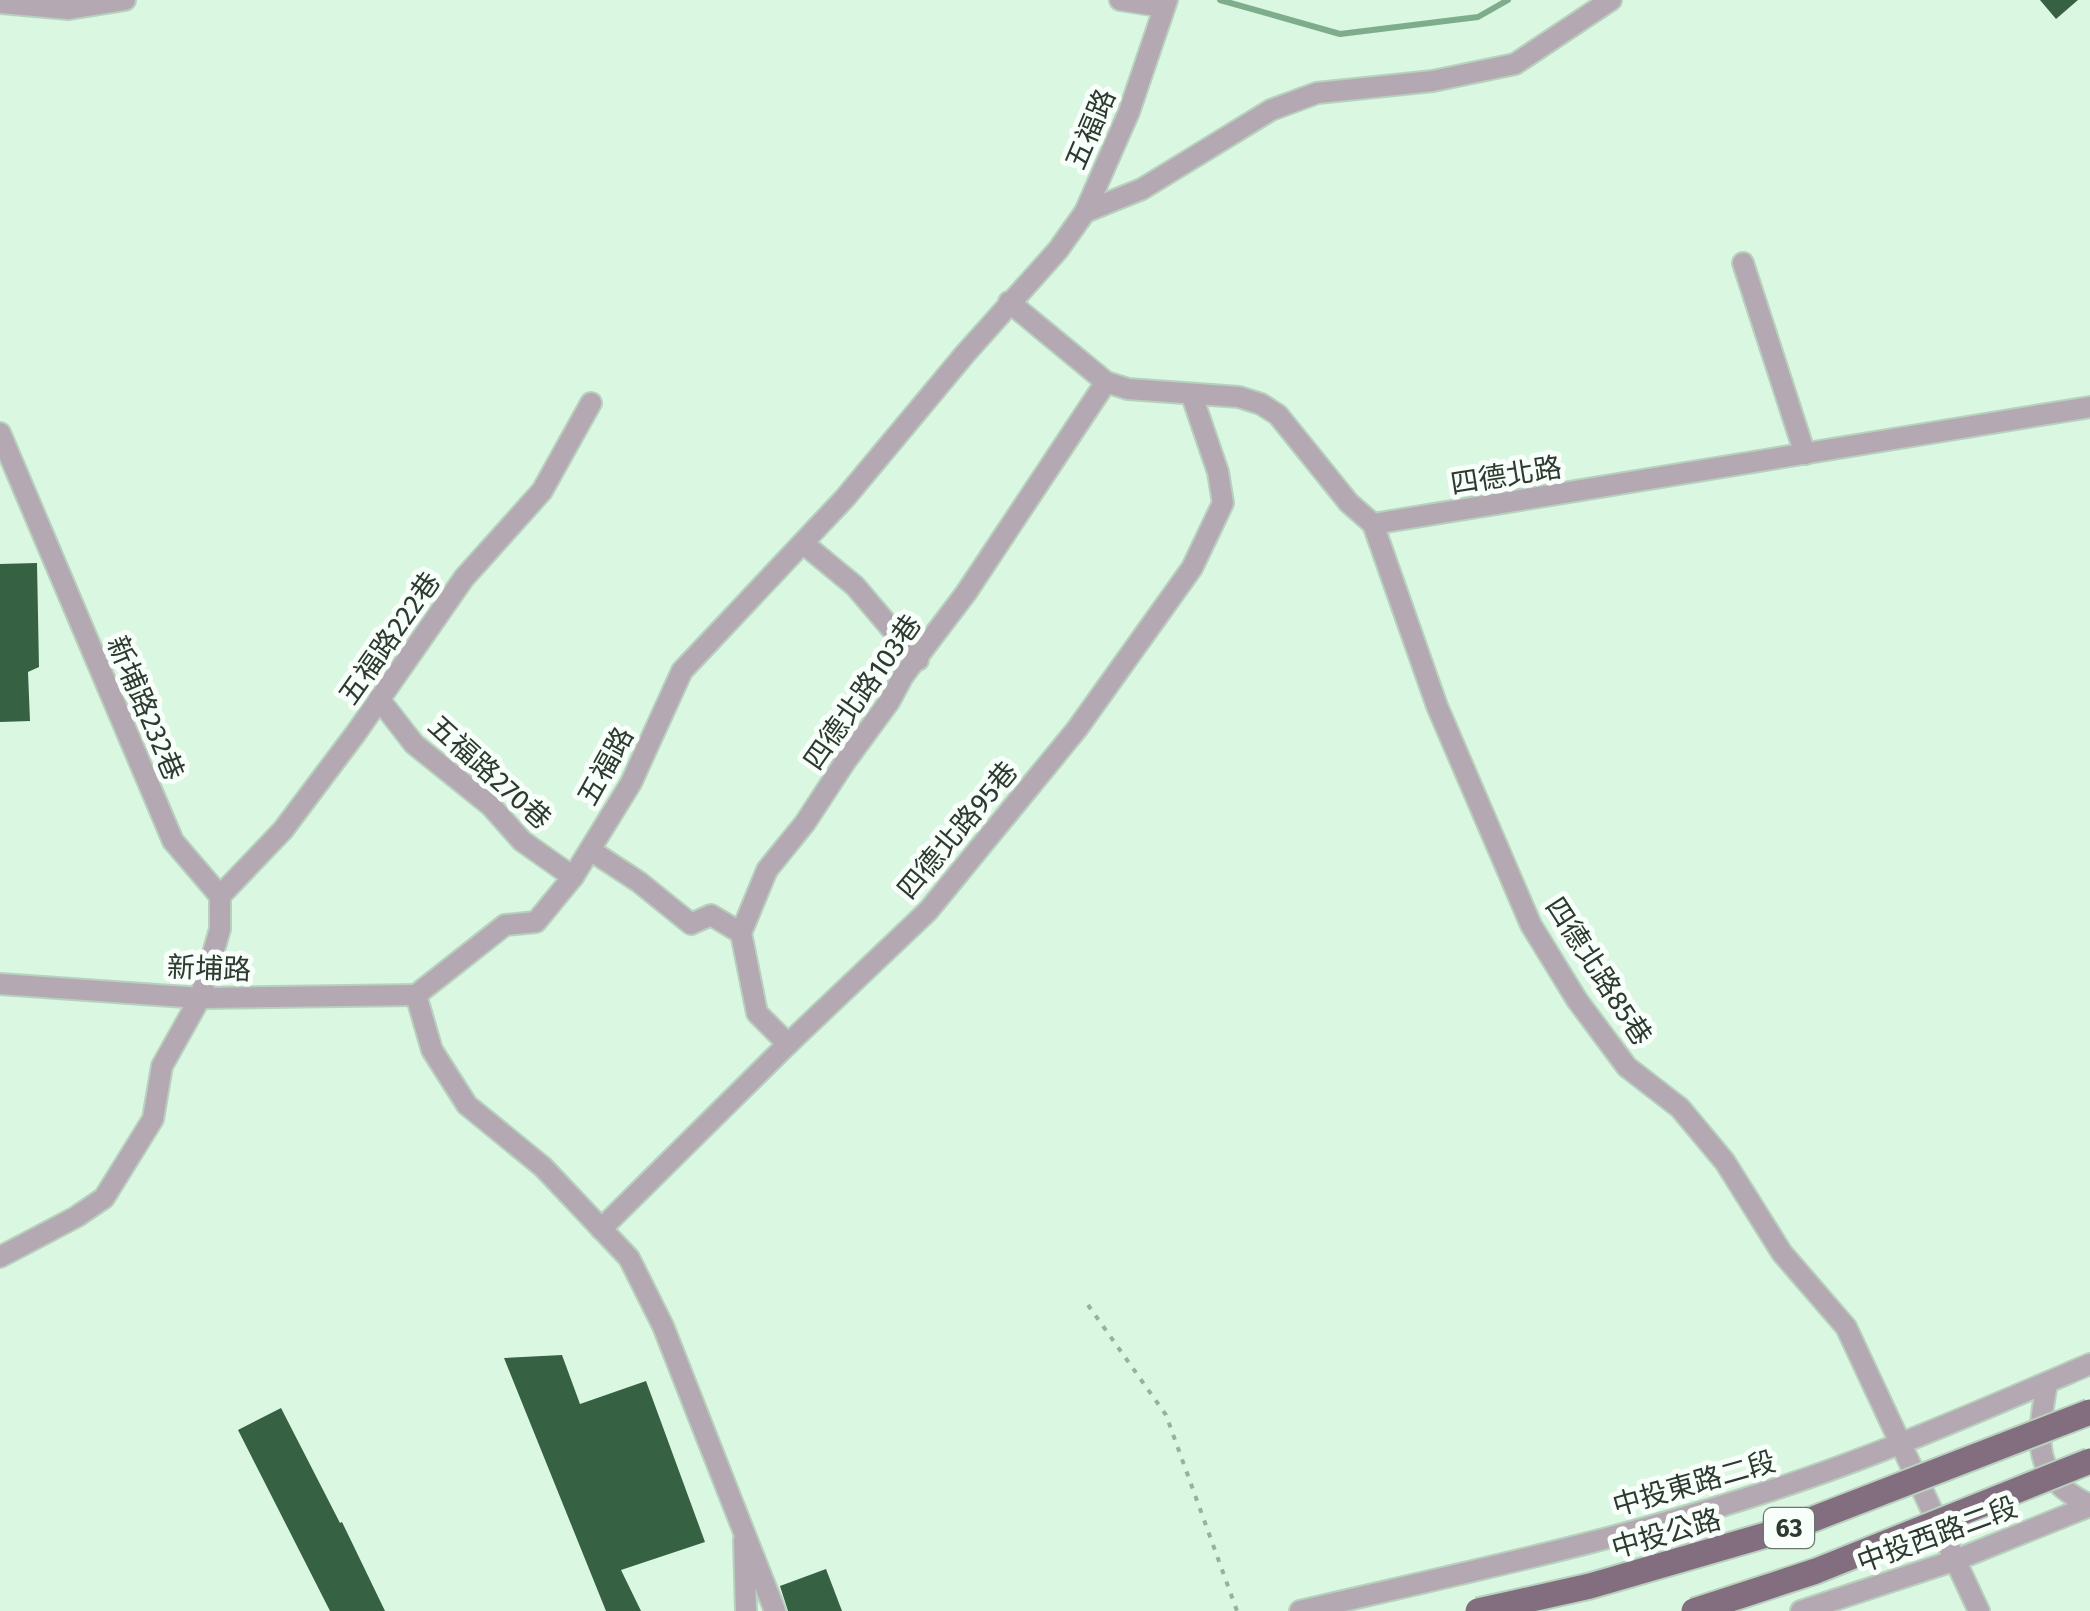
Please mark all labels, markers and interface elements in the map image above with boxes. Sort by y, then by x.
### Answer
street label: 五福路 [1059,84,1122,174]
street label: 四德北路 [1448,450,1564,501]
street label: 五福路222巷 [332,566,447,711]
street label: 四德北路103巷 [797,609,928,776]
street label: 新埔路232巷 [100,631,191,785]
street label: 五福路270巷 [422,709,558,836]
street label: 五福路 [571,722,640,811]
street label: 四德北路95巷 [891,755,1024,906]
street label: 四德北路85巷 [1539,891,1659,1051]
street label: 新埔路 [166,951,252,986]
street label: 中投東路二段 [1609,1444,1779,1522]
street label: 中投西路二段 [1853,1490,2022,1579]
street label: 中投公路 [1608,1502,1725,1565]
road number: 63 [1764,1508,1814,1548]

